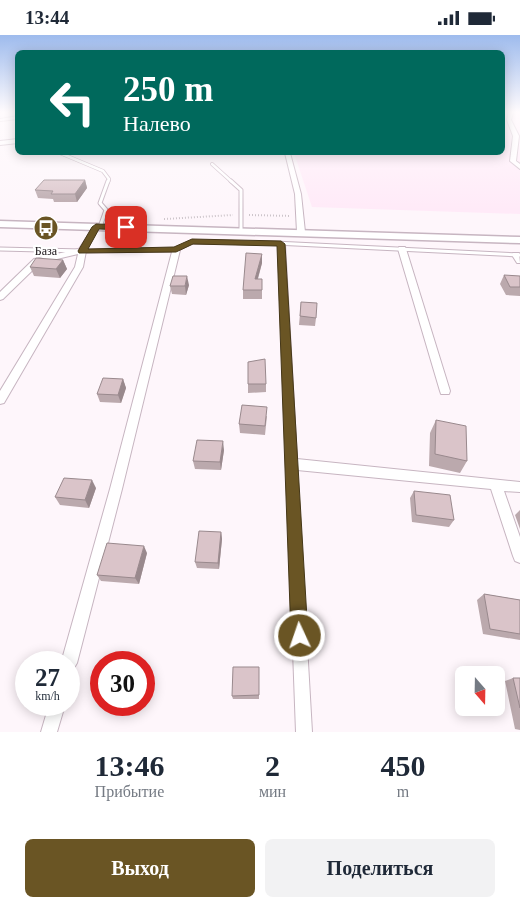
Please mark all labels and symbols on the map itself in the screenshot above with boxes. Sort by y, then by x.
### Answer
pin [105,206,147,248]
bus stop icon: База [33,215,59,241]
place label: База [35,244,58,258]
position arrow [273,609,325,661]
speed limit sign: 30 [90,651,155,716]
north arrow [455,666,505,716]

